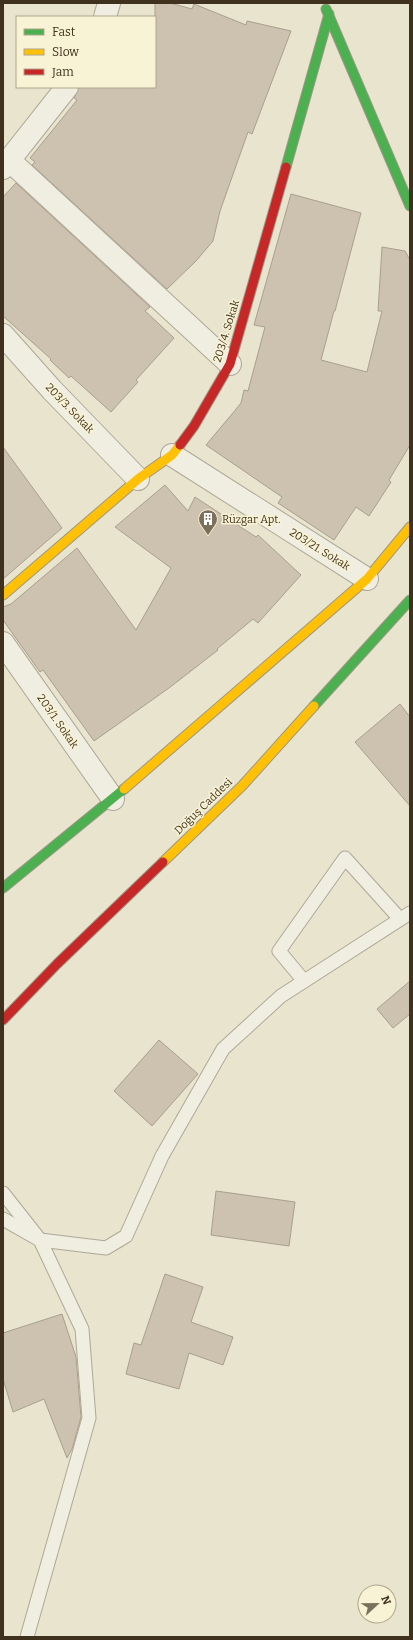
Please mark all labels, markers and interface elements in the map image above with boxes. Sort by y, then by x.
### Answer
legend [16,16,156,88]
text: Fast [52,25,76,39]
text: Slow [52,45,79,59]
text: Jam [51,65,74,79]
street label: 203/4. Sokak [211,298,242,364]
street label: 203/3. Sokak [43,381,97,436]
building icon: Rüzgar Apt. [197,508,219,536]
place label: Rüzgar Apt. [222,513,281,526]
street label: 203/21. Sokak [287,526,353,574]
street label: 203/1. Sokak [34,692,81,751]
street label: Doğuş Caddesi [172,775,235,837]
north arrow [357,1584,397,1624]
text: N [378,1594,394,1607]

